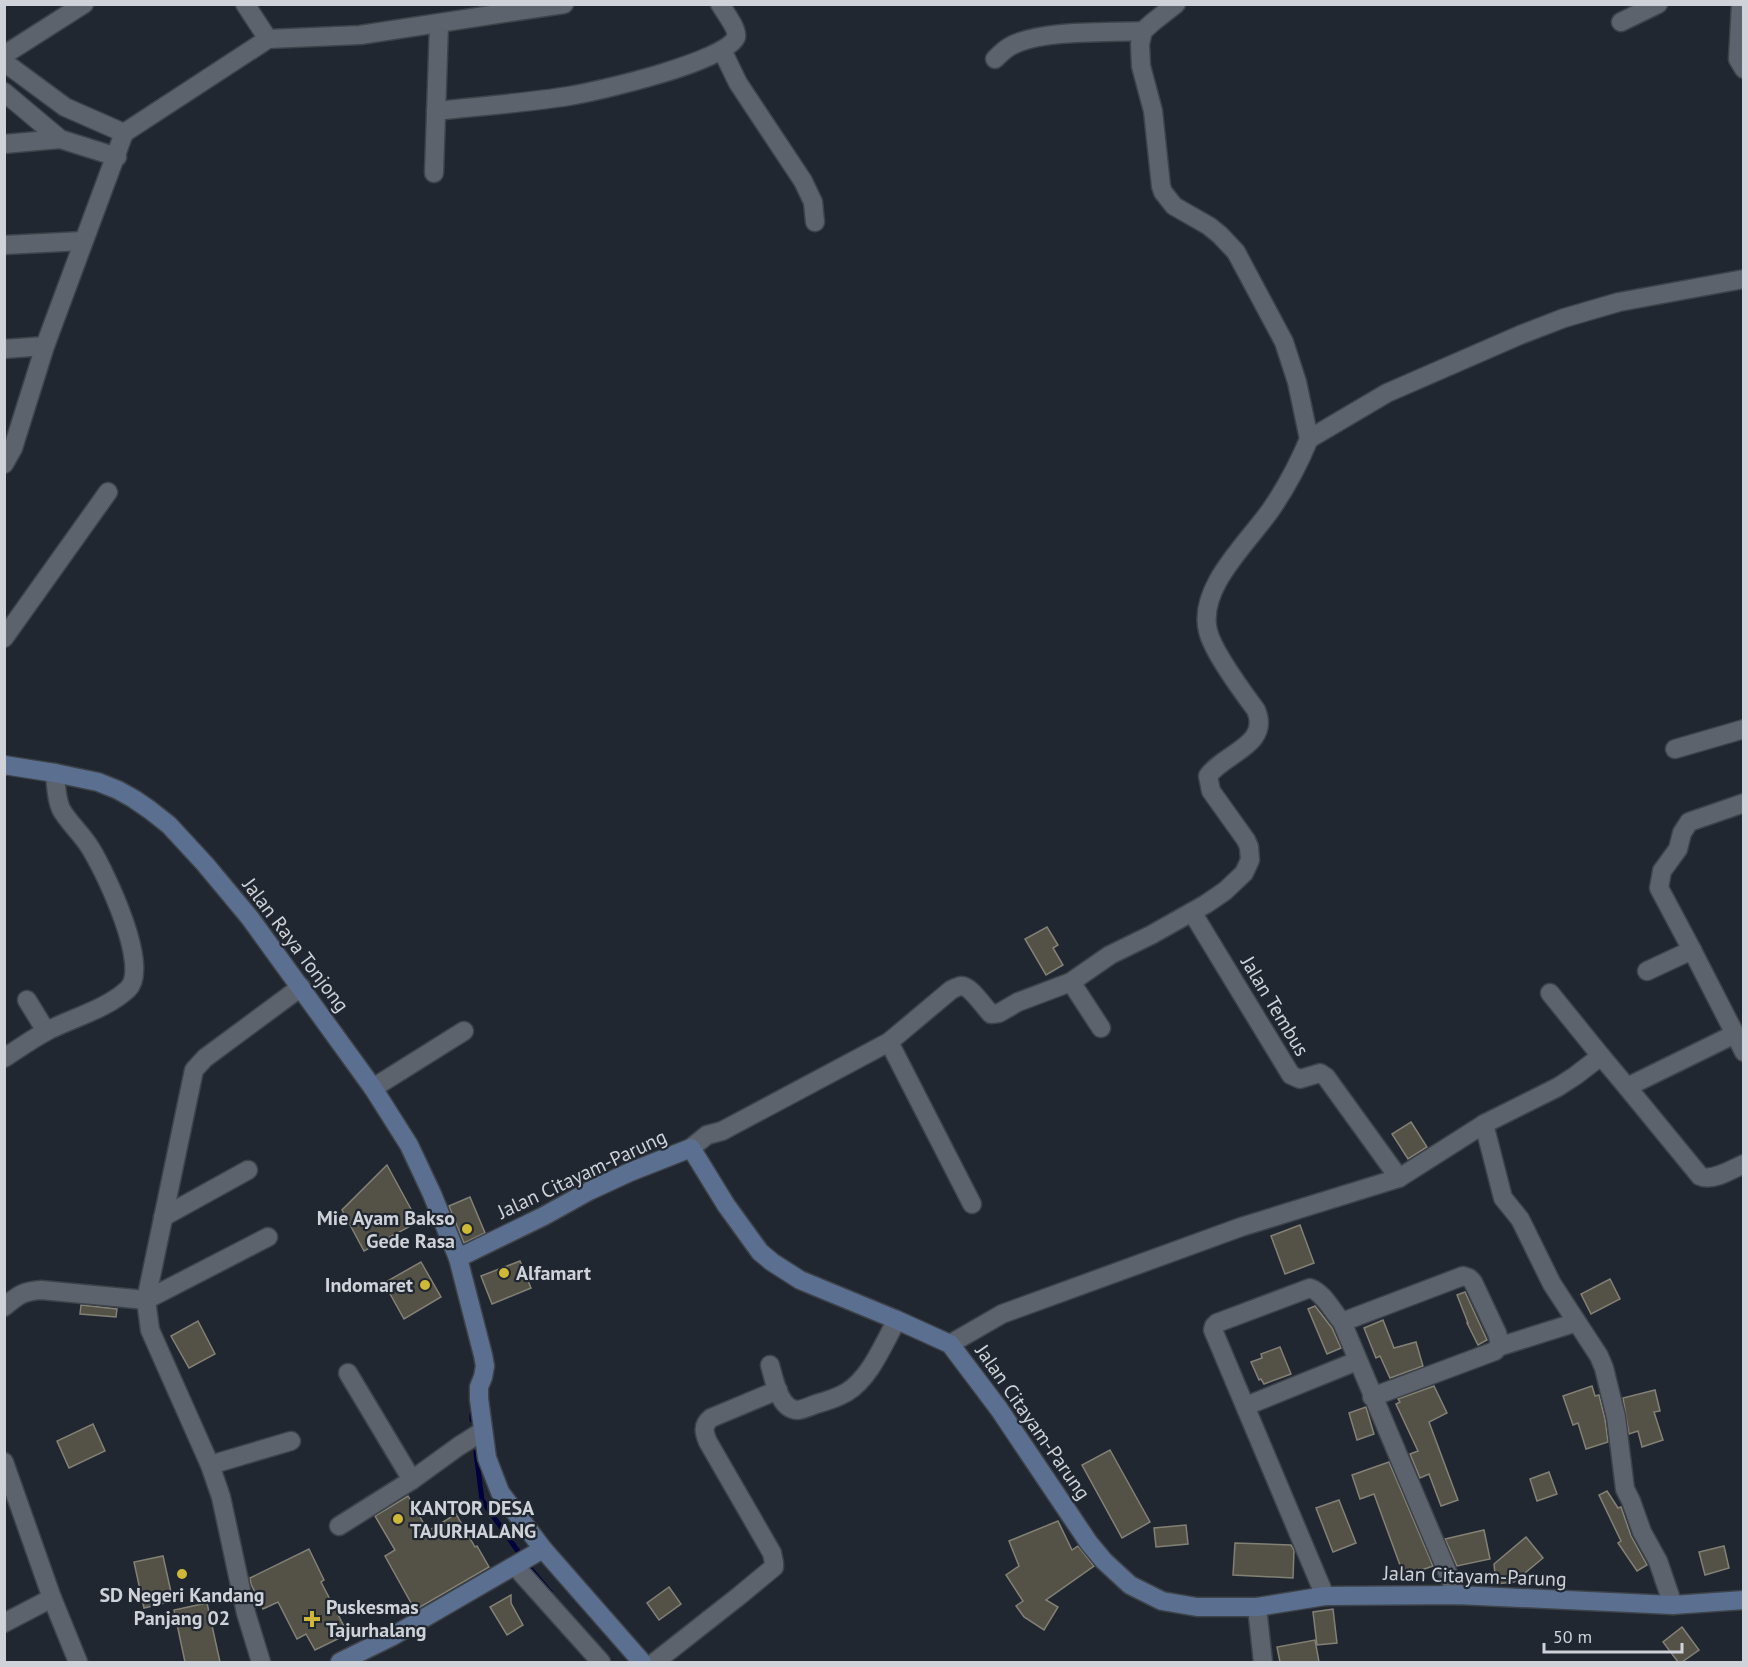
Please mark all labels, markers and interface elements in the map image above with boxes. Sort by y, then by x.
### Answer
street label: Jalan Raya Tonjong [236,872,355,1017]
street label: Jalan Tembus [1234,950,1315,1061]
street label: Jalan Citayam-Parung [492,1123,671,1225]
place label: Mie Ayam Bakso Gede Rasa [317,1205,455,1254]
marker: Mie Ayam Bakso Gede Rasa [460,1222,474,1236]
place label: Alfamart [516,1260,591,1286]
marker: Alfamart [497,1266,511,1280]
place label: Indomaret [325,1272,413,1298]
marker: Indomaret [418,1278,432,1292]
street label: Jalan Citayam-Parung [969,1339,1096,1505]
place label: KANTOR DESA TAJURHALANG [410,1495,536,1544]
marker: KANTOR DESA TAJURHALANG [391,1512,405,1526]
street label: Jalan Citayam-Parung [1382,1560,1567,1592]
marker: SD Negeri Kandang Panjang 02 [175,1567,189,1581]
place label: SD Negeri Kandang Panjang 02 [99,1582,265,1631]
place label: Puskesmas Tajurhalang [326,1594,427,1643]
marker: Puskesmas Tajurhalang [303,1610,321,1628]
scale bar [1544,1616,1682,1654]
text: 50 m [1553,1625,1592,1648]

